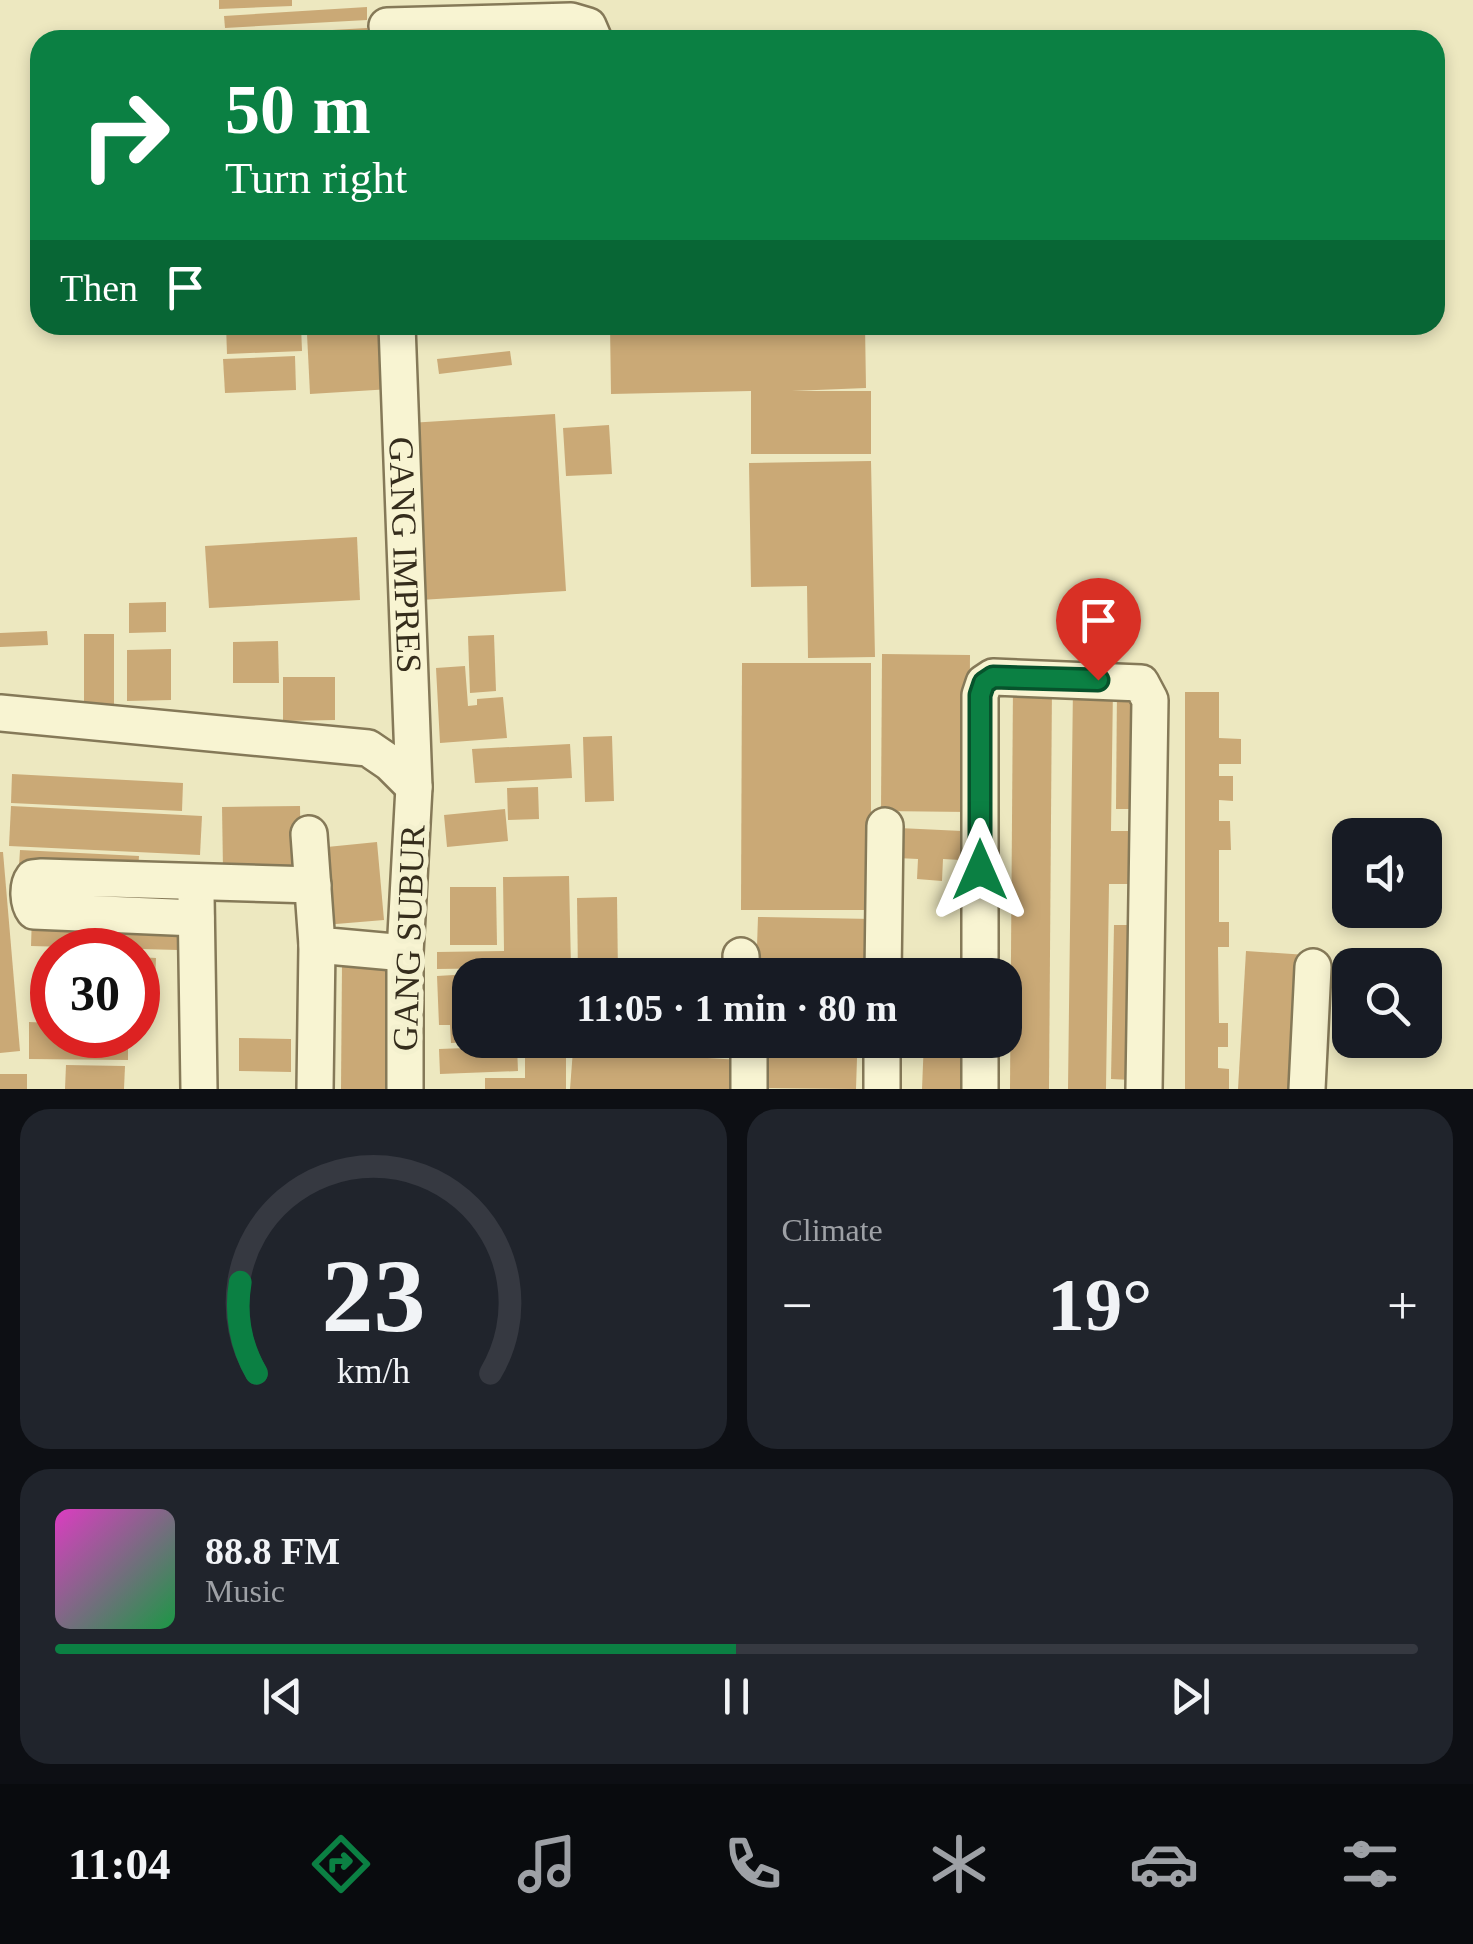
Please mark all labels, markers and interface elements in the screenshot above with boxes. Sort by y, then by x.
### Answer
icon: right [60,70,190,200]
text: 50 m [225,71,371,148]
text: Turn right [225,153,407,203]
icon: arrive [158,260,213,315]
text: Then [60,267,138,309]
street label: GANG IMPRES [382,436,429,674]
pin [1056,578,1141,681]
icon: arrive [1071,593,1126,648]
position arrow [928,818,1032,922]
map controls [1332,818,1442,1058]
button: sound [1332,818,1442,928]
street label: GANG SUBUR [386,823,432,1052]
speed limit sign: 30 [30,928,160,1058]
button: search [1332,948,1442,1058]
text: 11:05 · 1 min · 80 m [577,987,897,1029]
text: Climate [782,1212,883,1248]
text: 23 [321,1238,425,1353]
text: 19° [1047,1263,1152,1346]
text: − [782,1275,813,1336]
text: + [1387,1275,1418,1336]
text: km/h [337,1351,410,1391]
text: 88.8 FM [205,1530,340,1572]
text: Music [205,1573,285,1609]
icon: previous [255,1669,310,1724]
icon: pause [709,1669,764,1724]
icon: next [1163,1669,1218,1724]
icon: directions [306,1829,376,1899]
icon: music [512,1829,582,1899]
icon: phone [718,1829,788,1899]
icon: climate [924,1829,994,1899]
icon: car [1129,1829,1199,1899]
icon: filters [1335,1829,1405,1899]
text: 11:04 [68,1839,170,1889]

